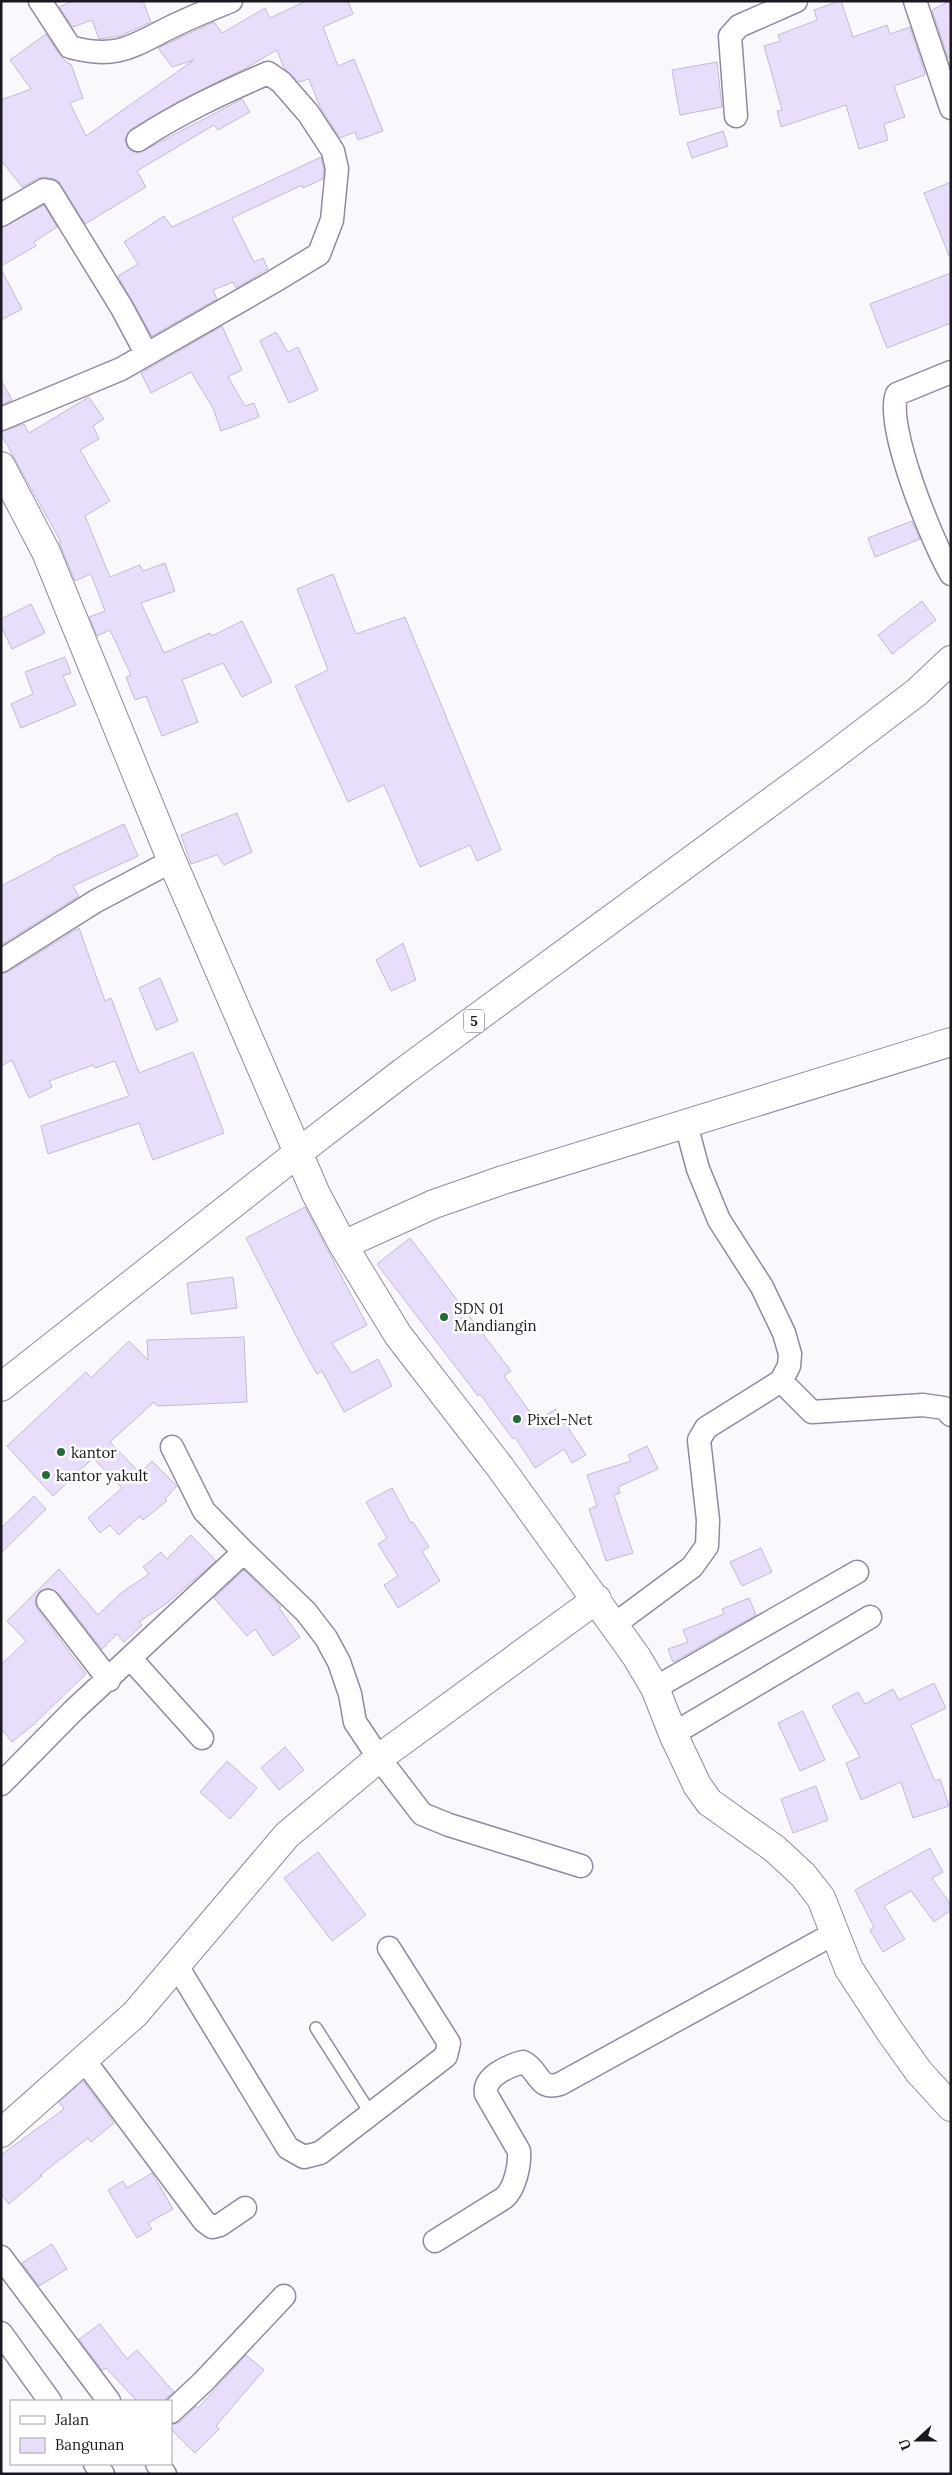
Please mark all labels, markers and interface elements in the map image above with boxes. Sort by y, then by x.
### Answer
road number: 5 [464,1009,484,1032]
place label: SDN 01 Mandiangin [454,1299,537,1335]
marker: SDN 01 Mandiangin [438,1311,450,1323]
place label: Pixel-Net [527,1410,593,1429]
marker: Pixel-Net [511,1413,523,1425]
place label: kantor [71,1443,117,1462]
marker: kantor [55,1446,67,1458]
place label: kantor yakult [56,1466,149,1485]
marker: kantor yakult [40,1469,52,1481]
legend [10,2400,172,2465]
text: Jalan [54,2410,89,2429]
north arrow [892,2415,942,2465]
text: Bangunan [55,2435,124,2454]
text: U [894,2436,915,2453]

